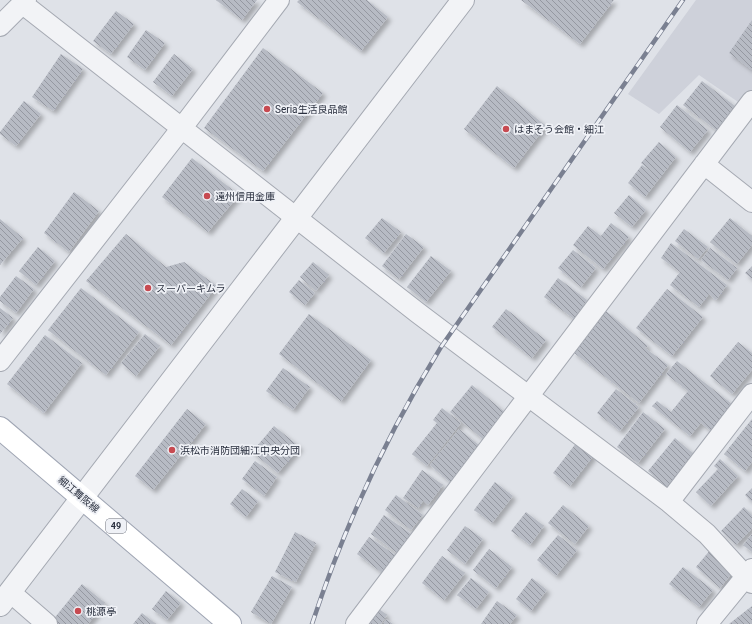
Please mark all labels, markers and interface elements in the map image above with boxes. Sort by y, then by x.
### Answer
marker: Seria生活良品館 [262,104,272,114]
place label: Seria生活良品館 [275,104,348,115]
marker: はまそう会館・細江 [501,124,511,134]
place label: はまそう会館・細江 [514,124,604,135]
marker: 遠州信用金庫 [202,191,212,201]
place label: 遠州信用金庫 [215,191,275,202]
marker: スーパーキムラ [143,283,153,293]
place label: スーパーキムラ [156,283,225,294]
marker: 浜松市消防団細江中央分団 [167,445,177,455]
place label: 浜松市消防団細江中央分団 [180,445,300,456]
street label: 細江舞阪線 [56,474,101,515]
road number: 49 [106,519,126,533]
marker: 桃源亭 [73,606,83,616]
place label: 桃源亭 [86,606,116,617]

